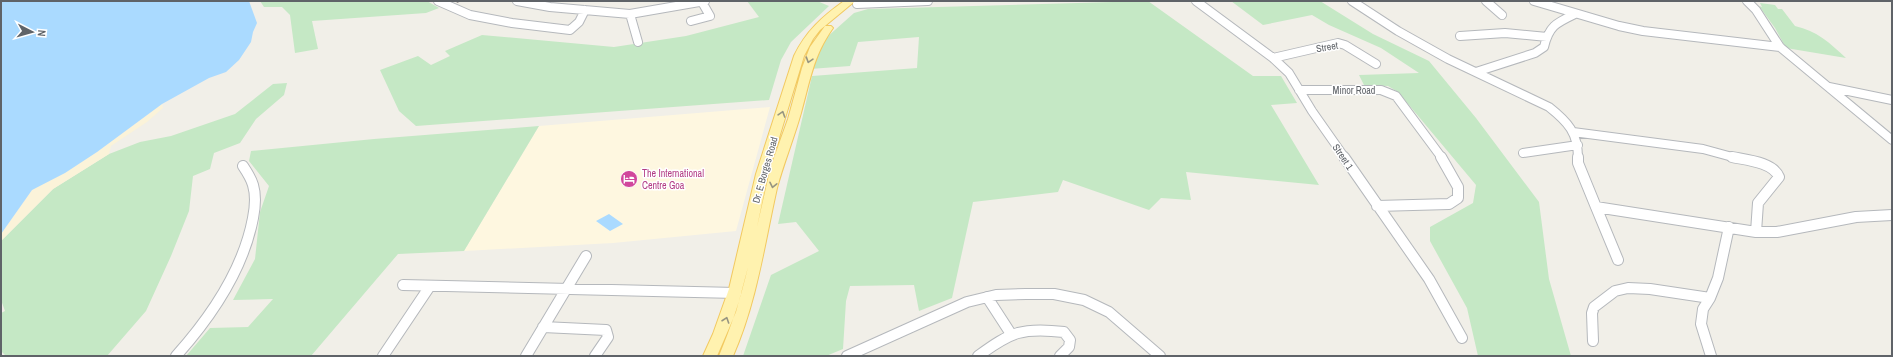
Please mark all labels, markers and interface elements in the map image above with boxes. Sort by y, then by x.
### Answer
north arrow [12,12,52,52]
text: N [35,29,49,37]
street label: Street [1315,39,1340,55]
one-way arrow [806,57,814,64]
street label: Minor Road [1333,84,1375,97]
one-way arrow [777,111,786,118]
street label: Dr. E Borges Road [749,135,781,205]
street label: Street 1 [1330,141,1357,173]
place label: The International Centre Goa [642,167,704,192]
hotel icon: The International Centre Goa [619,169,639,189]
one-way arrow [769,182,777,188]
one-way arrow [722,317,730,324]

